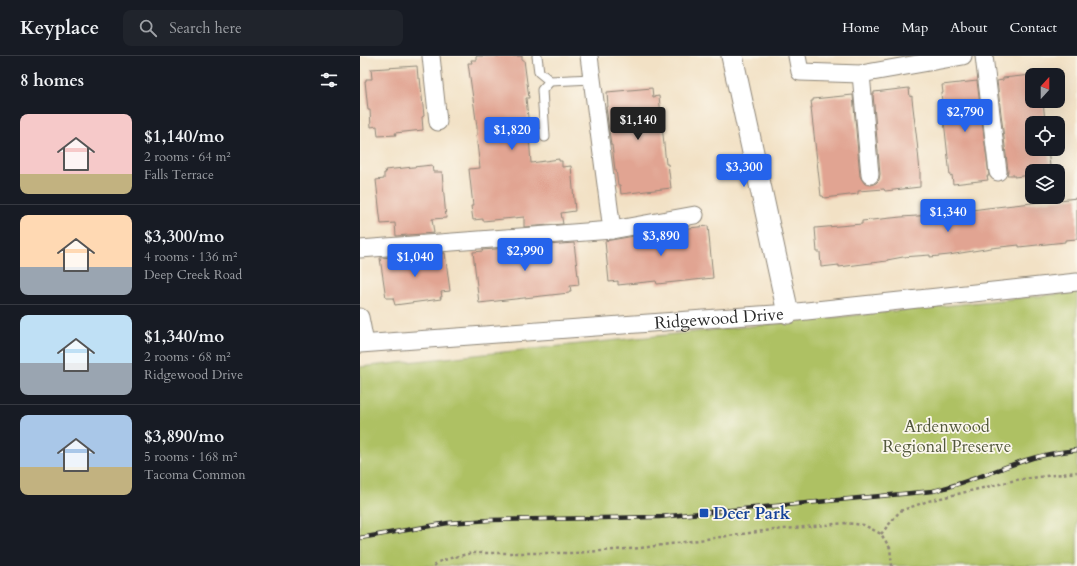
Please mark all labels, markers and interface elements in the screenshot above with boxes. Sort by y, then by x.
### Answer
search box [123,10,403,46]
text: Keyplace [20,15,99,41]
icon: search [137,17,159,39]
text: Search here [169,18,242,38]
text: Home [842,18,880,37]
text: Map [902,18,928,37]
text: About [950,18,987,37]
text: Contact [1009,18,1057,37]
north arrow [1025,68,1065,108]
map controls [1025,68,1065,204]
text: 8 homes [20,69,84,92]
icon: filters [318,69,340,91]
pin: $2,790 [932,99,998,133]
text: $2,790 [946,103,984,121]
pin: $1,140 [605,107,671,141]
text: $1,140 [619,111,657,129]
button: locate [1025,116,1065,156]
pin: $1,820 [479,117,545,151]
text: $1,820 [493,121,531,139]
text: $1,140/mo [144,125,224,148]
icon: home [52,130,100,178]
text: 2 rooms · 64 m² [144,148,231,166]
pin: $3,300 [711,154,777,188]
text: $3,300 [725,158,763,176]
button: layers [1025,164,1065,204]
text: Falls Terrace [144,166,214,184]
pin: $1,340 [915,199,981,233]
text: $1,340 [929,203,967,221]
pin: $3,890 [628,223,694,257]
text: $3,300/mo [144,225,224,248]
text: $3,890 [642,227,680,245]
icon: home [52,231,100,279]
pin: $2,990 [492,238,558,272]
text: $2,990 [506,242,544,260]
pin: $1,040 [382,244,448,278]
text: 4 rooms · 136 m² [144,248,237,266]
text: $1,040 [396,248,434,266]
text: Deep Creek Road [144,266,242,284]
street label: Ridgewood Drive [654,302,785,335]
text: $1,340/mo [144,325,224,348]
icon: home [52,331,100,379]
text: 2 rooms · 68 m² [144,348,231,366]
text: Ridgewood Drive [144,366,243,384]
park label: Ardenwood Regional Preserve [883,415,1011,458]
text: $3,890/mo [144,425,224,448]
icon: home [52,431,100,479]
text: 5 rooms · 168 m² [144,448,237,466]
text: Tacoma Common [144,466,246,484]
place label: Deer Park [713,502,791,525]
marker: Deer Park [698,507,710,519]

